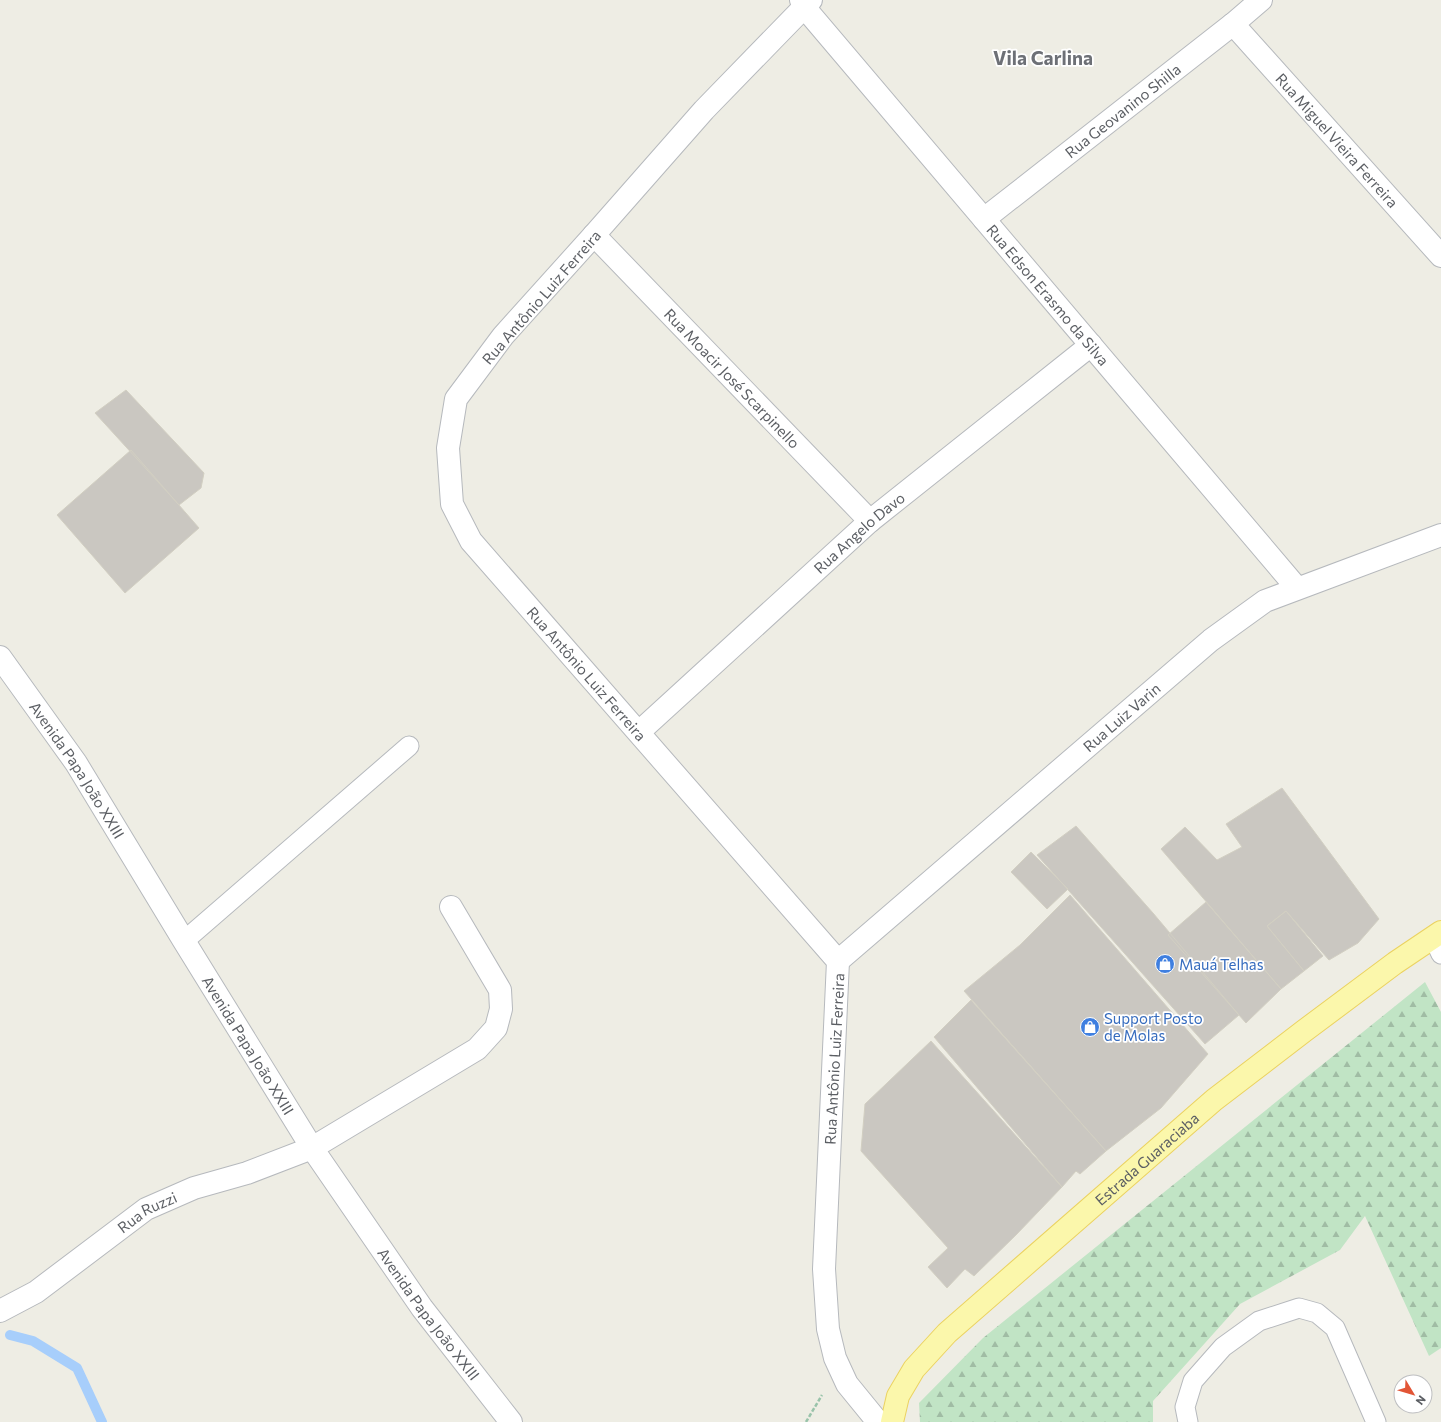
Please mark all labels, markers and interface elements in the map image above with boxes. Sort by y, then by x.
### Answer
district label: Vila Carlina [993,46,1093,69]
street label: Rua Geovanino Shilla [1061,60,1184,161]
street label: Rua Miguel Vieira Ferreira [1272,69,1402,211]
street label: Rua Edson Erasmo da Silva [983,220,1113,369]
street label: Rua Antônio Luiz Ferreira [478,226,604,368]
street label: Rua Moacir José Scarpinello [661,305,804,452]
street label: Rua Angelo Davo [810,488,908,577]
street label: Rua Antônio Luiz Ferreira [524,603,650,744]
street label: Rua Luiz Varin [1079,679,1164,755]
street label: Avenida Papa João XXIII [26,698,129,842]
shop icon: Mauá Telhas [1154,953,1176,975]
place label: Mauá Telhas [1179,955,1264,973]
street label: Avenida Papa João XXIII [199,972,298,1118]
street label: Rua Antônio Luiz Ferreira [821,973,847,1145]
place label: Support Posto de Molas [1104,1009,1203,1044]
shop icon: Support Posto de Molas [1079,1016,1101,1038]
street label: Estrada Guaraciaba [1091,1109,1202,1209]
street label: Rua Ruzzi [114,1188,179,1236]
street label: Avenida Papa João XXIII [374,1244,484,1383]
north arrow [1393,1374,1433,1414]
text: N [1414,1393,1429,1408]

